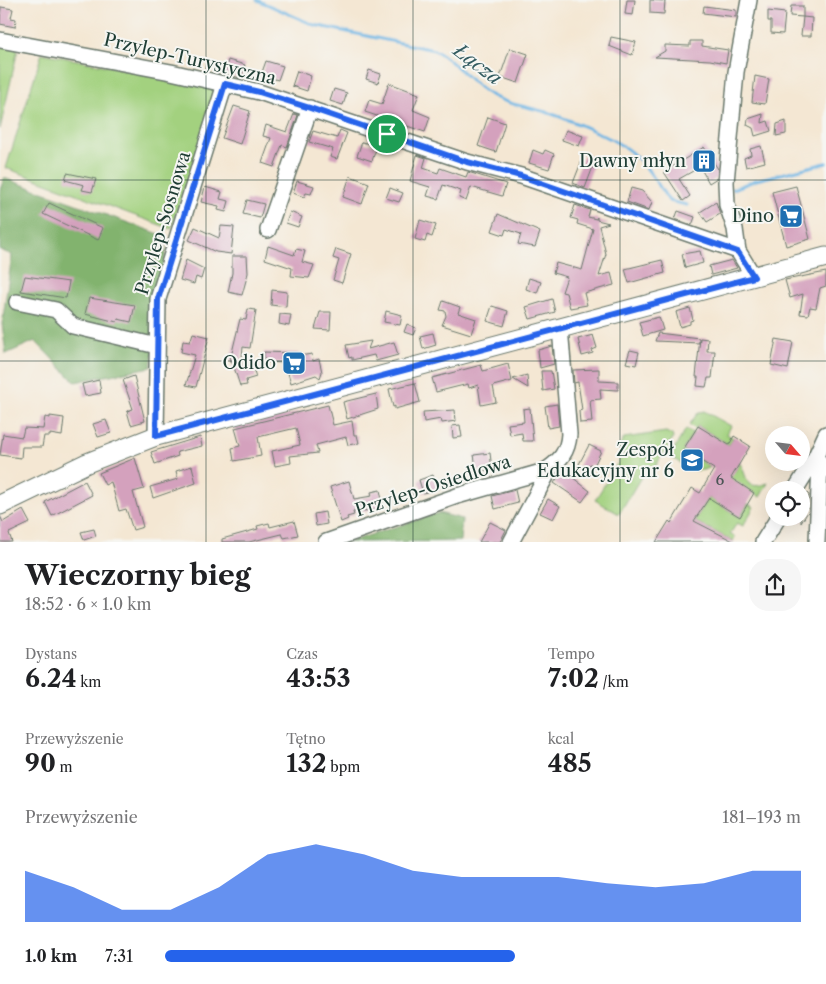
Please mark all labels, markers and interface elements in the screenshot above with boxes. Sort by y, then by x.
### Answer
street label: Przylep-Turystyczna [102,28,279,90]
water label: Łącza [448,38,507,90]
pin [366,113,408,155]
icon: arrive [373,120,401,148]
street label: Przylep-Sosnowa [131,148,195,297]
building icon: Dawny młyn [691,148,717,174]
place label: Dawny młyn [579,150,686,172]
supermarket icon: Dino [778,203,804,229]
place label: Dino [732,205,774,227]
supermarket icon: Odido [281,350,307,376]
place label: Odido [223,352,276,374]
north arrow [765,426,810,471]
map controls [765,426,810,526]
place label: Zespół Edukacyjny nr 6 [537,439,675,482]
school or university icon: Zespół Edukacyjny nr 6 [679,447,705,473]
street label: Przylep-Osiedlowa [352,450,514,522]
house number: 6 [716,470,725,489]
button: locate [765,481,810,526]
text: Wieczorny bieg [25,558,251,592]
button: share [749,559,801,611]
text: 18:52 · 6 × 1.0 km [25,594,151,614]
text: Dystans [25,645,77,663]
text: Czas [286,645,318,663]
text: Tempo [548,645,595,663]
text: 6.24 [25,663,76,694]
text: 43:53 [286,663,351,694]
text: 7:02 [548,663,599,694]
text: km [76,673,101,691]
text: /km [599,673,629,691]
text: Przewyższenie [25,730,124,748]
text: Tętno [286,730,326,748]
text: kcal [548,730,574,748]
text: 90 [25,748,56,779]
text: 132 [286,748,326,779]
text: 485 [548,748,592,779]
text: m [56,758,73,776]
text: bpm [326,758,360,776]
text: Przewyższenie [25,807,138,827]
text: 181–193 m [722,807,801,827]
text: 1.0 km [25,946,77,966]
text: 7:31 [105,946,133,966]

